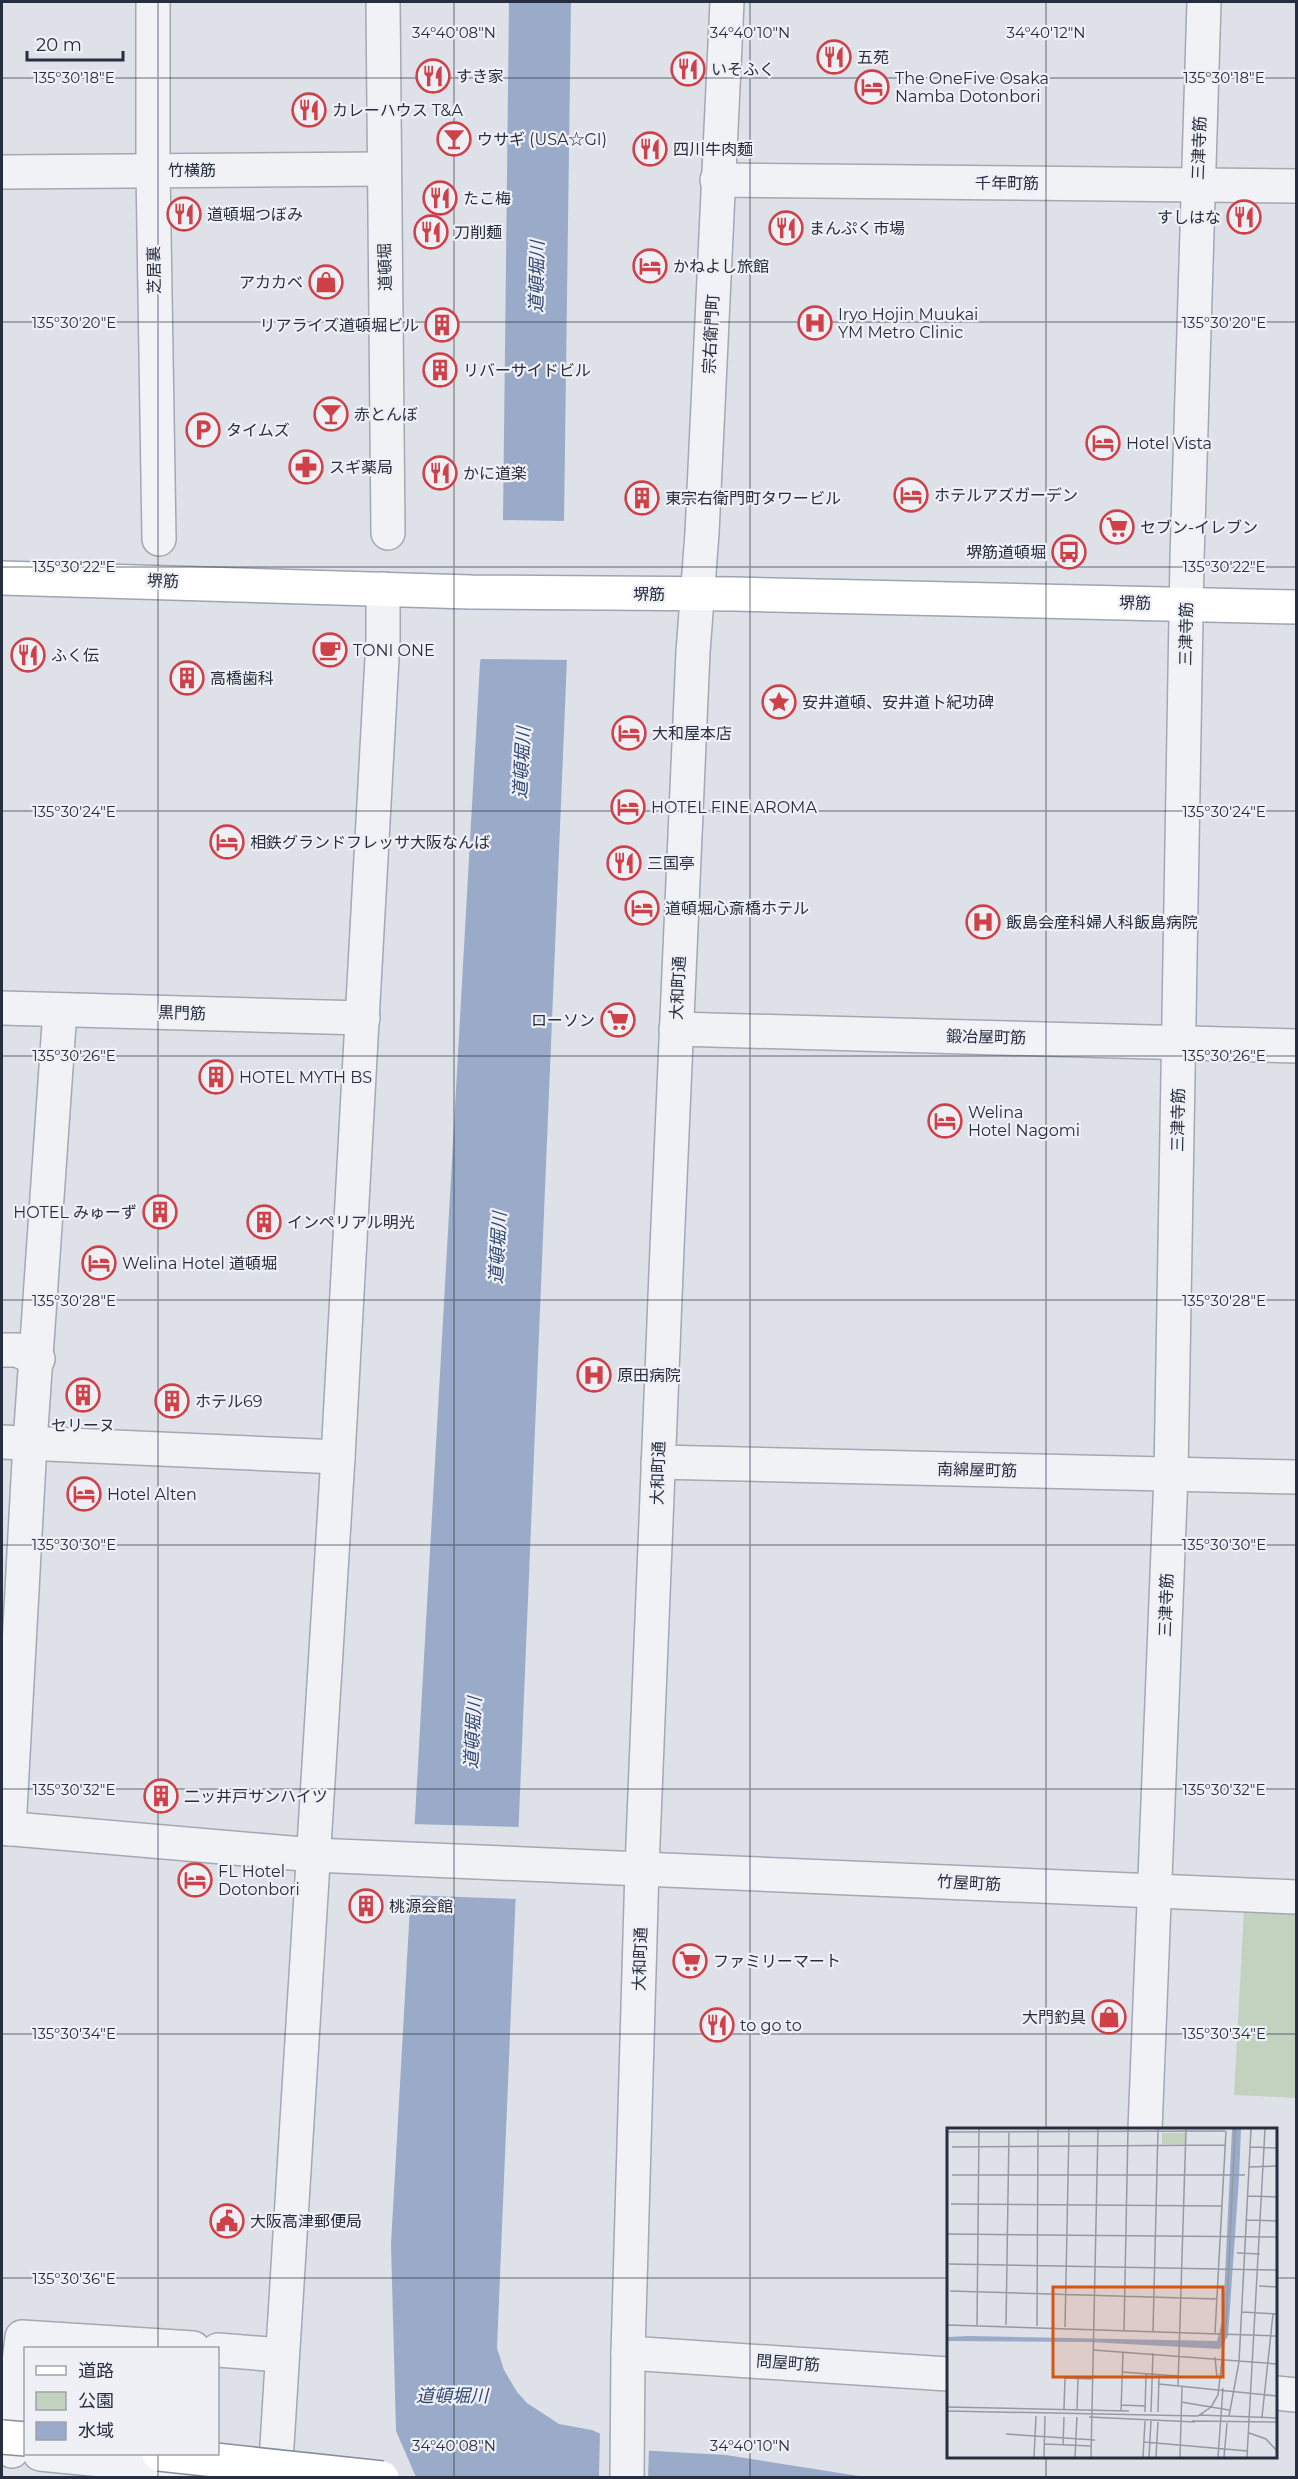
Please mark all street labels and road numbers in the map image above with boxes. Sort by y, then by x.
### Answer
street label: 三津寺筋 [1188,116,1210,180]
street label: 竹横筋 [168,161,216,180]
street label: 千年町筋 [975,174,1039,193]
street label: 道頓堀 [375,243,395,291]
street label: 芝居裏 [144,246,164,294]
street label: 宗右衛門町 [699,294,723,374]
street label: 堺筋 [147,571,179,591]
street label: 堺筋 [633,585,665,604]
street label: 堺筋 [1119,593,1151,613]
street label: 三津寺筋 [1176,602,1196,666]
street label: 大和町通 [667,956,689,1020]
street label: 黒門筋 [158,1003,206,1023]
street label: 鍛冶屋町筋 [946,1027,1026,1047]
street label: 三津寺筋 [1168,1088,1188,1152]
street label: 大和町通 [647,1441,669,1505]
street label: 南綿屋町筋 [937,1460,1017,1480]
street label: 三津寺筋 [1155,1573,1177,1637]
street label: 竹屋町筋 [937,1872,1001,1894]
street label: 大和町通 [629,1927,651,1991]
street label: 問屋町筋 [755,2351,821,2375]

